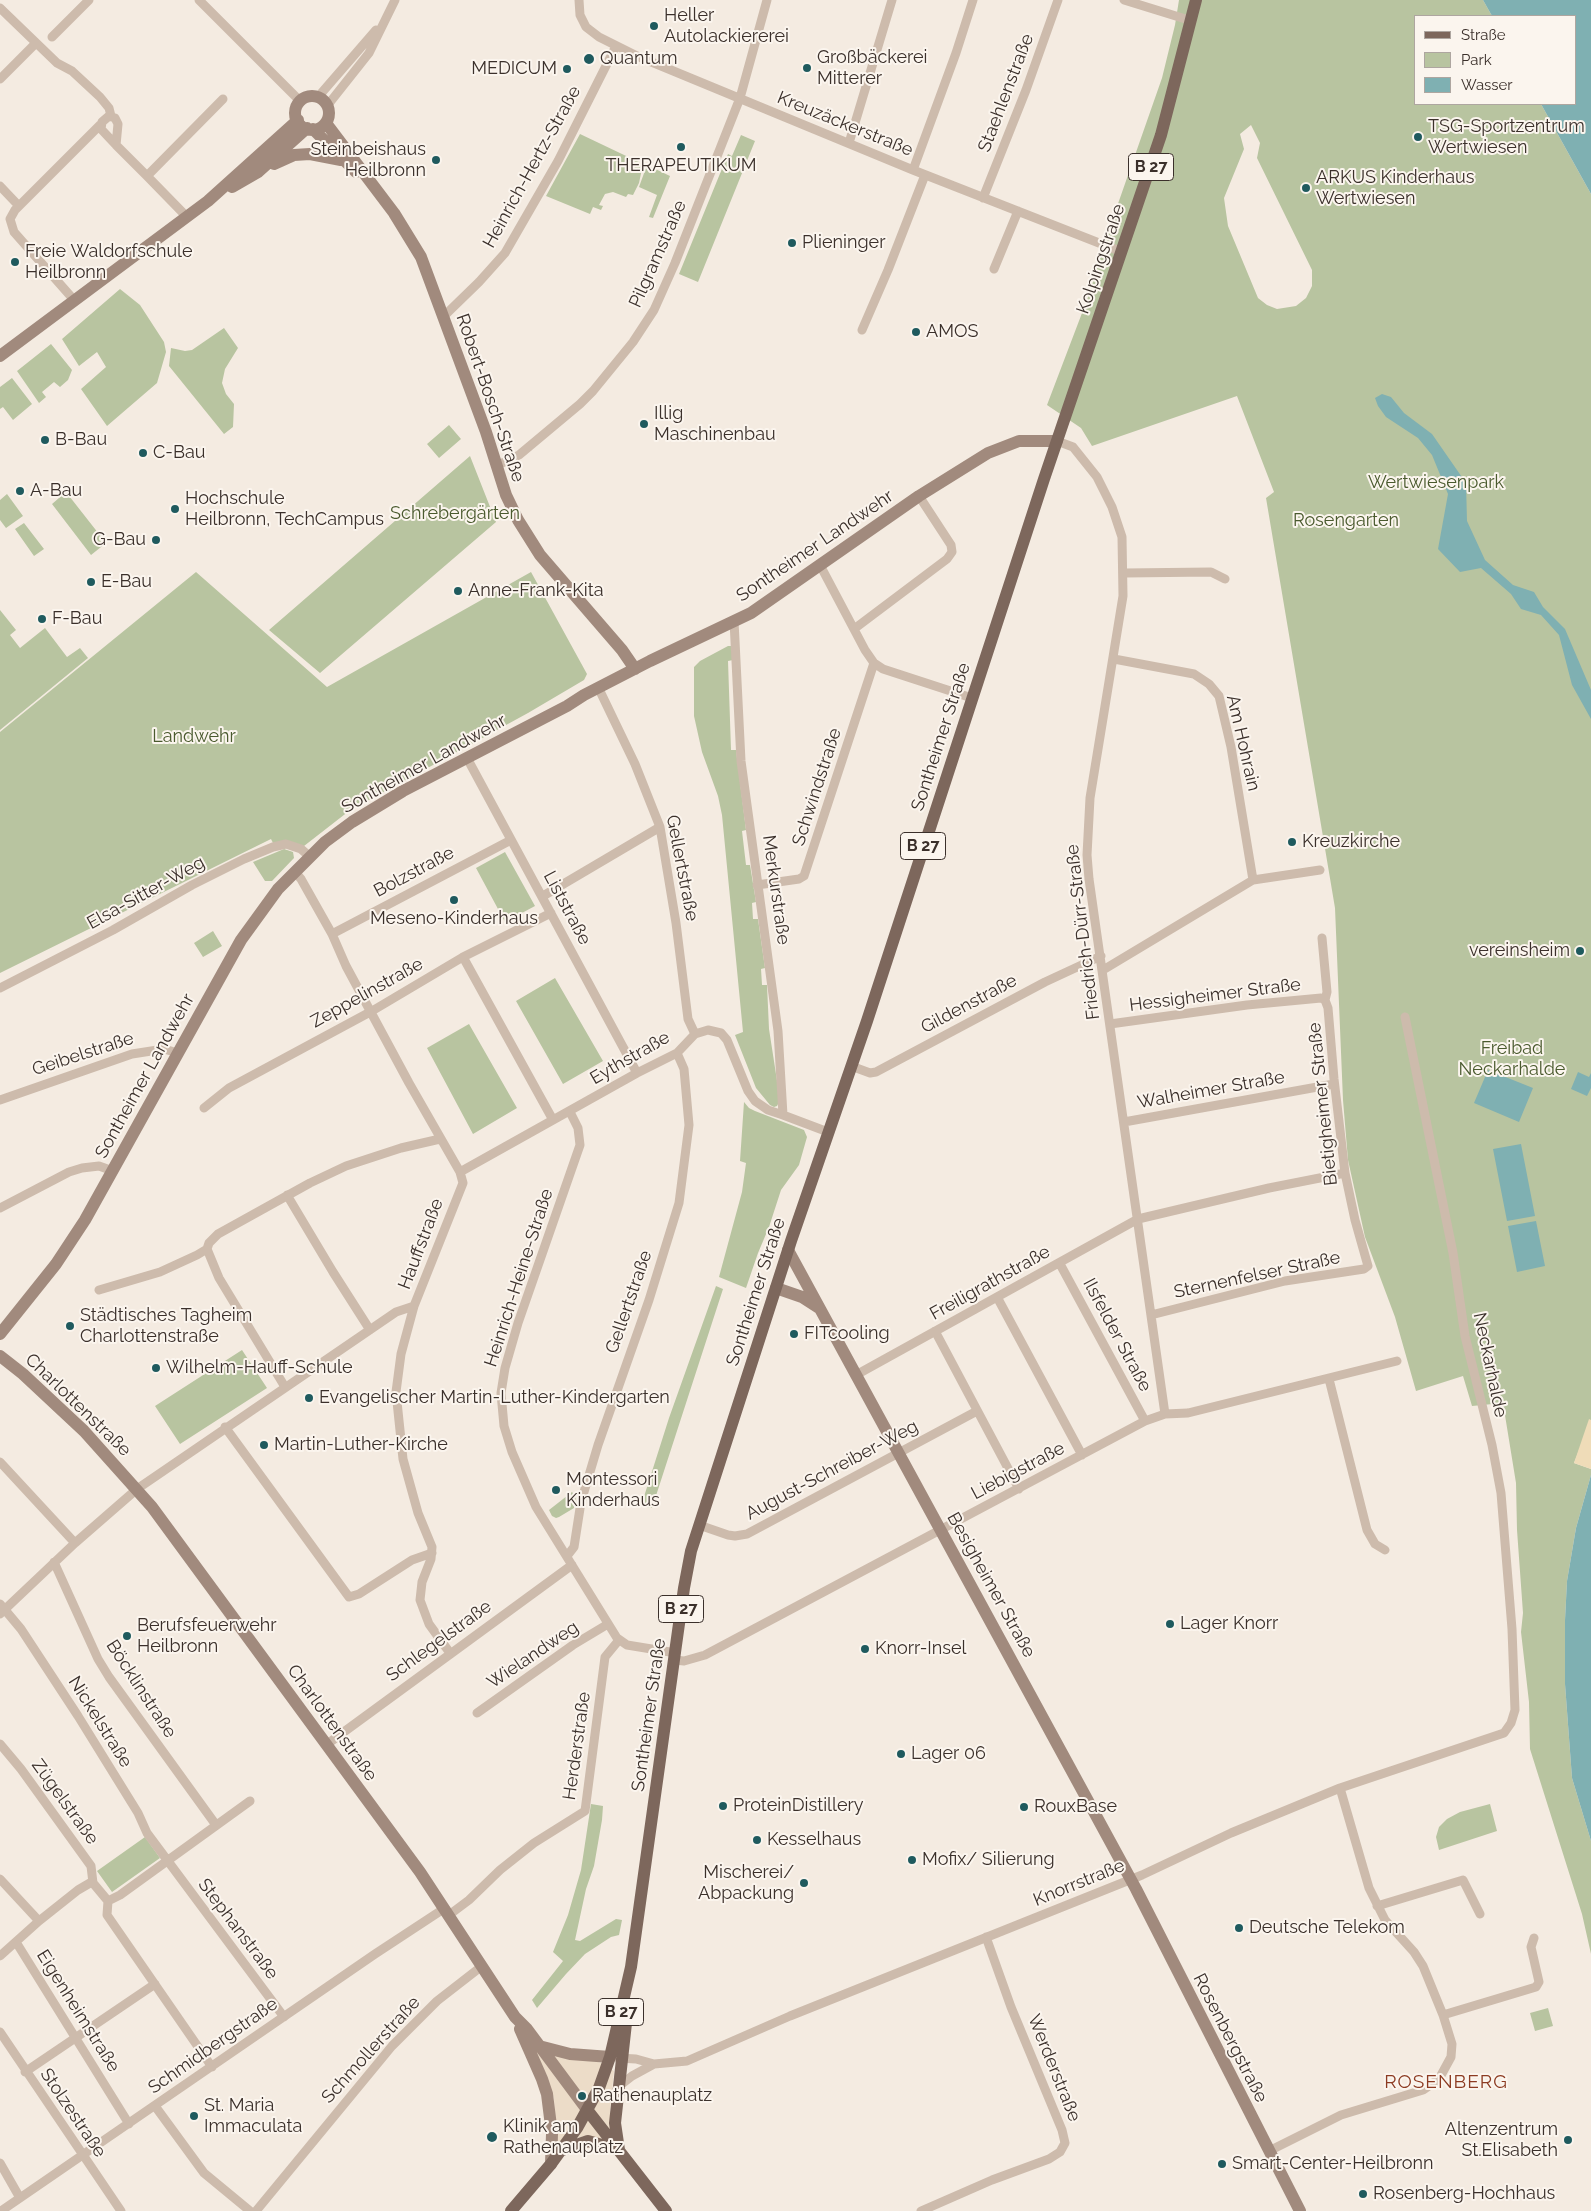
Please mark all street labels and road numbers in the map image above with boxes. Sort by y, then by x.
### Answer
street label: Staehlenstraße [974,31,1038,155]
street label: Heinrich-Hertz-Straße [478,82,586,252]
street label: Kreuzäckerstraße [774,87,916,161]
road number: B 27 [1128,154,1174,180]
street label: Pilgramstraße [625,197,691,311]
street label: Kolpingstraße [1072,201,1130,317]
street label: Robert-Bosch-Straße [451,311,529,485]
street label: Sontheimer Landwehr [732,485,898,607]
street label: Sontheimer Straße [907,660,975,814]
street label: Am Hohrain [1221,693,1265,793]
street label: Sontheimer Landwehr [338,710,510,818]
street label: Schwindstraße [788,725,846,849]
street label: Gellertstraße [661,813,703,923]
road number: B 27 [900,832,946,859]
street label: Merkurstraße [758,834,794,946]
street label: Bolzstraße [370,842,458,902]
street label: Friedrich-Dürr-Straße [1062,843,1104,1021]
street label: Elsa-Sitter-Weg [83,852,209,934]
street label: Liststraße [539,867,595,949]
street label: Zeppelinstraße [307,953,427,1033]
street label: Gildenstraße [917,970,1021,1038]
street label: Hessigheimer Straße [1128,974,1302,1016]
street label: Sontheimer Landwehr [91,990,199,1162]
street label: Bietigheimer Straße [1304,1021,1342,1187]
street label: Geibelstraße [30,1027,136,1081]
street label: Eythstraße [586,1027,674,1089]
street label: Walheimer Straße [1136,1066,1286,1114]
street label: Heinrich-Heine-Straße [480,1186,558,1370]
street label: Hauffstraße [394,1196,448,1292]
street label: Sontheimer Straße [722,1215,790,1369]
street label: Freiligrathstraße [926,1241,1054,1325]
street label: Sternenfelser Straße [1172,1247,1342,1303]
street label: Gellertstraße [601,1248,657,1356]
street label: Ilsfelder Straße [1078,1275,1156,1395]
street label: Neckarhalde [1468,1311,1512,1419]
street label: Charlottenstraße [21,1349,135,1461]
street label: August-Schreiber-Weg [742,1415,922,1525]
street label: Liebigstraße [968,1437,1068,1505]
street label: Besigheimer Straße [942,1509,1040,1661]
street label: Schlegelstraße [382,1596,496,1686]
road number: B 27 [658,1596,704,1622]
street label: Wielandweg [483,1616,583,1694]
street label: Böcklinstraße [101,1636,181,1742]
street label: Sontheimer Straße [628,1637,670,1793]
street label: Charlottenstraße [283,1661,381,1785]
street label: Nickelstraße [63,1672,137,1772]
street label: Herderstraße [559,1690,595,1802]
street label: Zügelstraße [27,1755,103,1849]
street label: Knorrstraße [1030,1855,1128,1911]
street label: Stephanstraße [193,1874,283,1984]
street label: Eigenheimstraße [32,1946,124,2076]
street label: Rosenbergstraße [1188,1970,1272,2106]
street label: Schmollerstraße [317,1992,425,2108]
street label: Schmidbergstraße [144,1993,282,2099]
road number: B 27 [598,1998,644,2025]
street label: Werderstraße [1023,2011,1085,2125]
street label: Stolzestraße [35,2064,111,2162]

